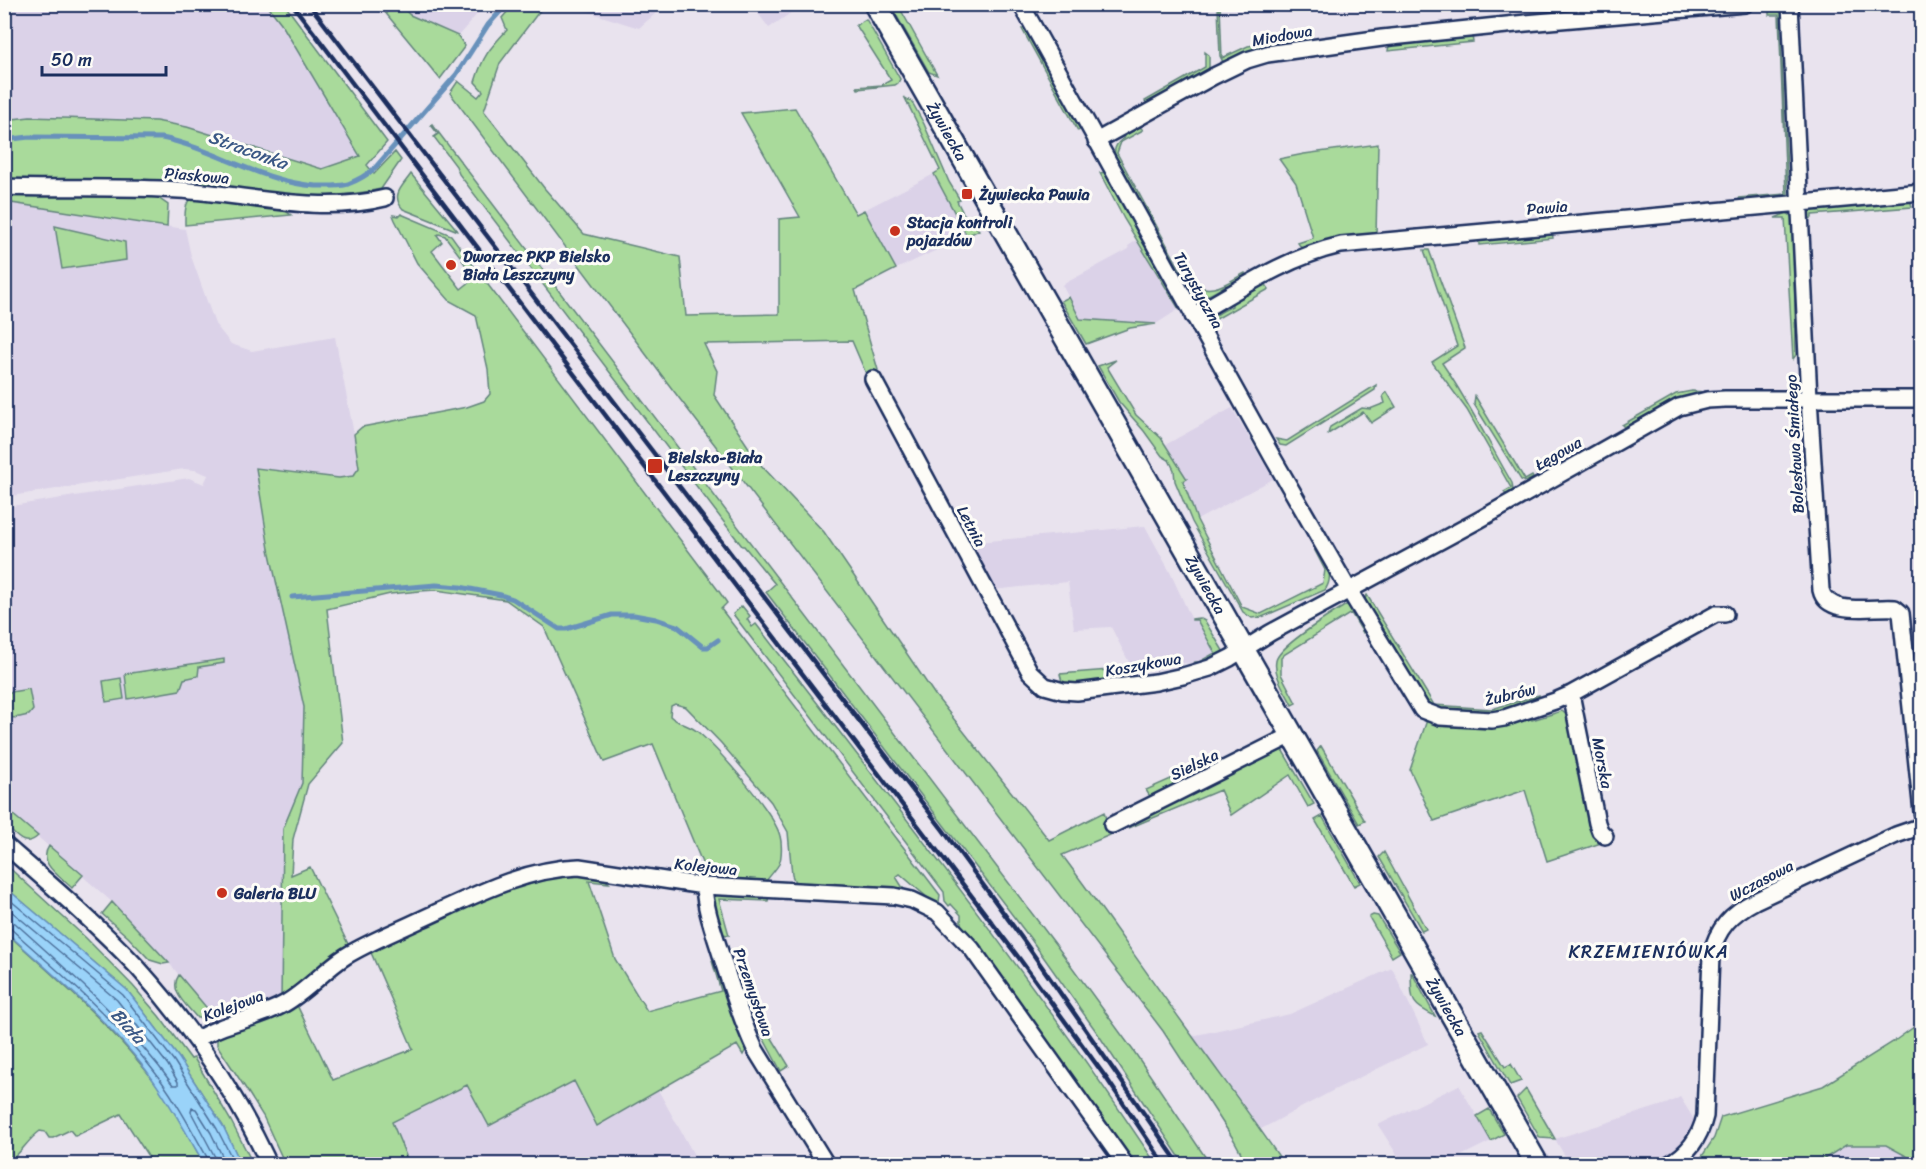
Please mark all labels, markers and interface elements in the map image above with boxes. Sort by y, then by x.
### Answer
street label: Miodowa [1250,16,1315,55]
scale bar [42,39,166,77]
text: 50 m [51,44,92,76]
street label: Żywiecka [918,96,976,167]
water label: Straconka [204,121,294,180]
street label: Piaskowa [163,158,231,193]
place label: Żywiecka Pawia [978,180,1091,209]
marker: Żywiecka Pawia [960,187,974,201]
street label: Pawia [1525,191,1569,224]
place label: Stacja kontroli pojazdów [906,208,1014,255]
marker: Stacja kontroli pojazdów [888,224,902,238]
place label: Dworzec PKP Bielsko Biała Leszczyny [463,242,610,289]
street label: Turystyczna [1165,246,1232,334]
marker: Dworzec PKP Bielsko Biała Leszczyny [444,258,458,272]
street label: Bolesława Śmiałego [1776,374,1813,514]
street label: Łęgowa [1529,428,1588,479]
place label: Bielsko-Biała Leszczyny [668,443,763,490]
marker: Bielsko-Biała Leszczyny [646,457,664,475]
street label: Letnia [949,500,995,552]
street label: Żywiecka [1177,549,1234,620]
street label: Koszykowa [1103,644,1183,685]
street label: Żubrów [1482,675,1539,714]
street label: Morska [1583,735,1622,792]
street label: Sielska [1165,740,1224,789]
street label: Kolejowa [673,849,739,884]
street label: Wczasowa [1724,851,1799,910]
place label: Galeria BLU [233,879,317,908]
marker: Galeria BLU [215,886,229,900]
district label: KRZEMIENIÓWKA [1569,936,1729,968]
street label: Przemysłowa [725,944,782,1041]
street label: Żywiecka [1418,971,1475,1042]
street label: Kolejowa [199,981,268,1030]
water label: Biała [103,1000,155,1053]

